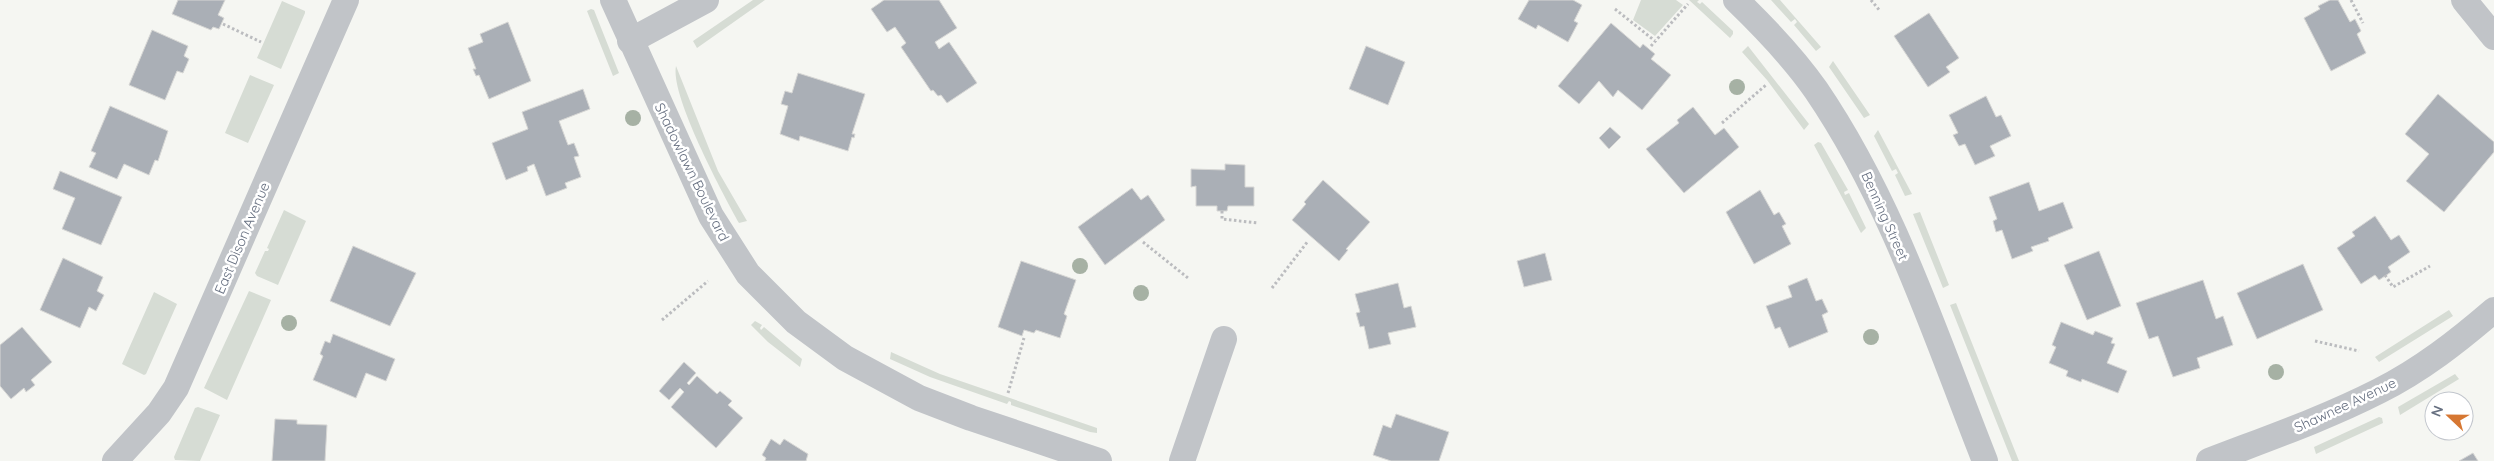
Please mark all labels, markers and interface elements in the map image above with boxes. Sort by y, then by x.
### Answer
street label: Shadowlawn Boulevard [651,100,733,244]
street label: Benning Street [1857,169,1913,263]
street label: East Dison Avenue [210,179,274,296]
street label: Shawnee Avenue [2291,373,2399,436]
north arrow [2424,391,2474,441]
text: N [2427,403,2447,419]

